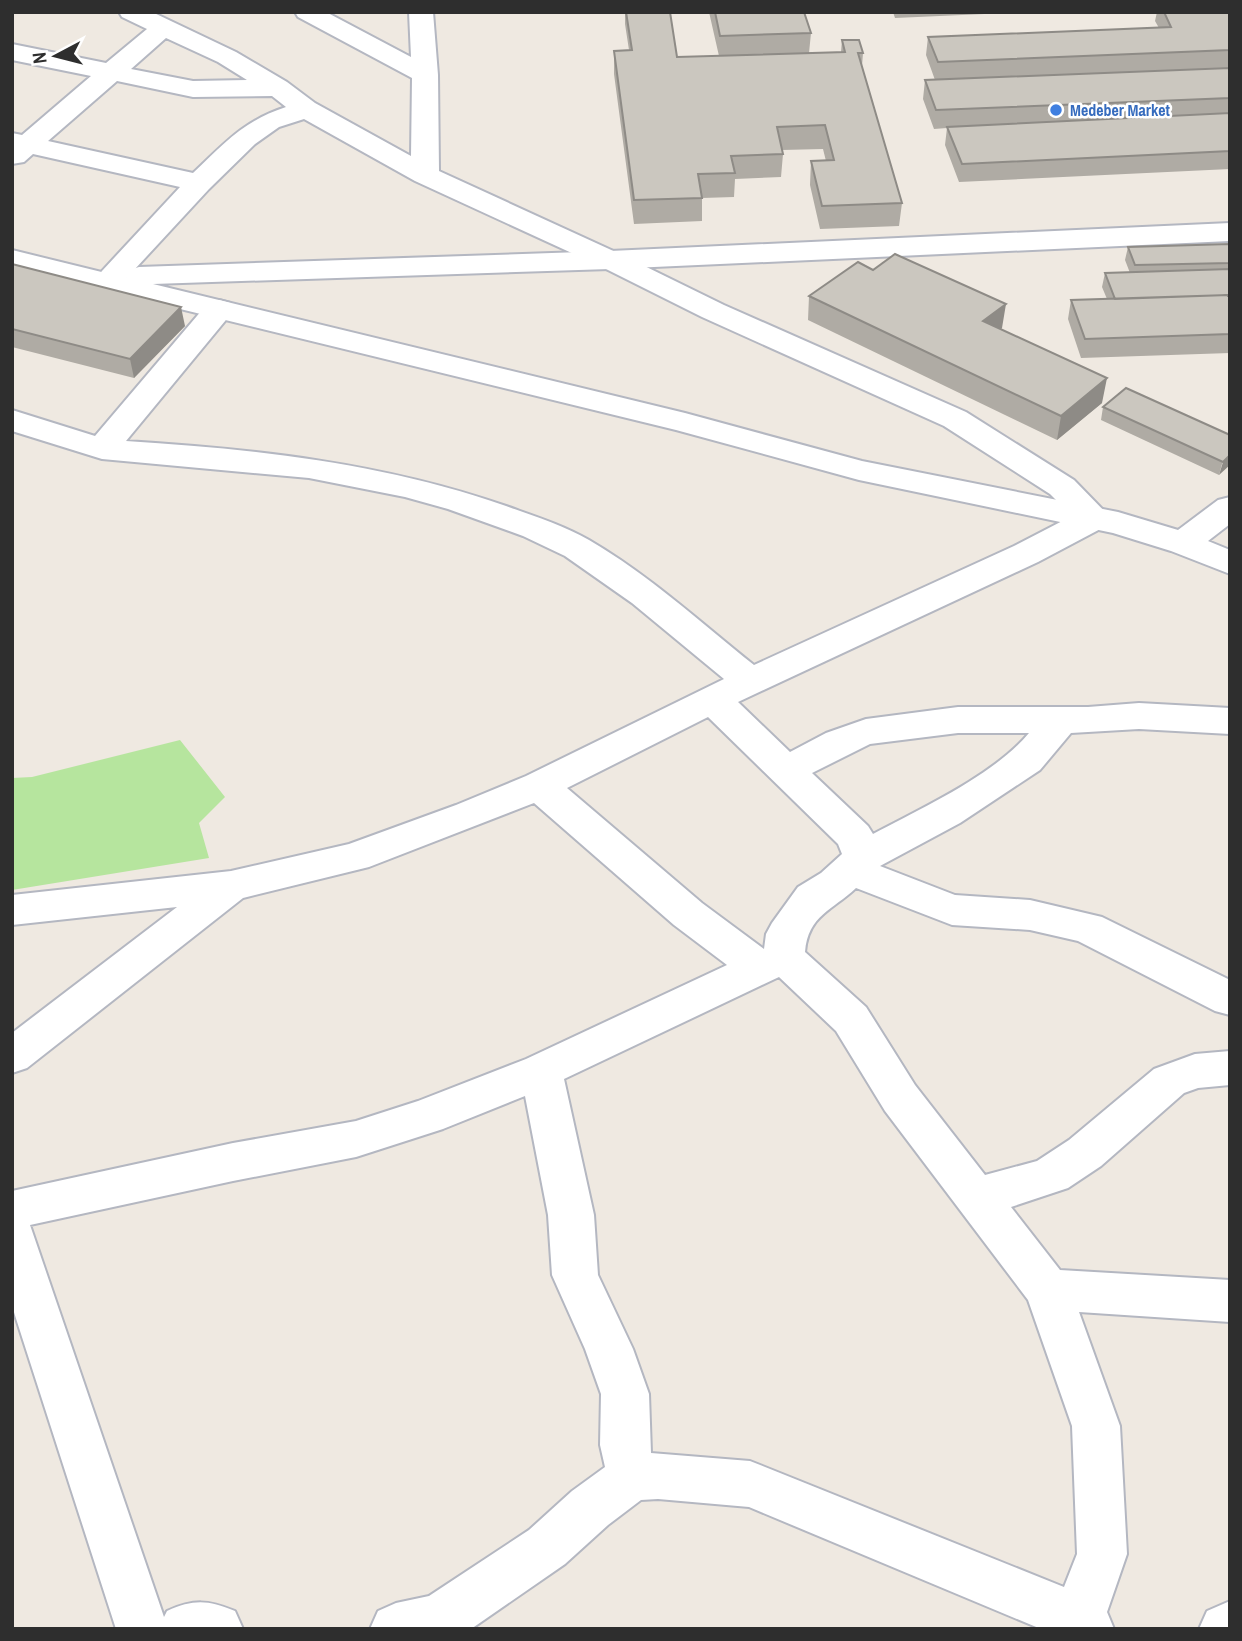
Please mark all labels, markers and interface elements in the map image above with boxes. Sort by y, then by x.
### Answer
north arrow [21,21,91,91]
text: N [26,51,53,65]
place label: Medeber Market [1070,99,1171,121]
marker: Medeber Market [1048,102,1064,118]

